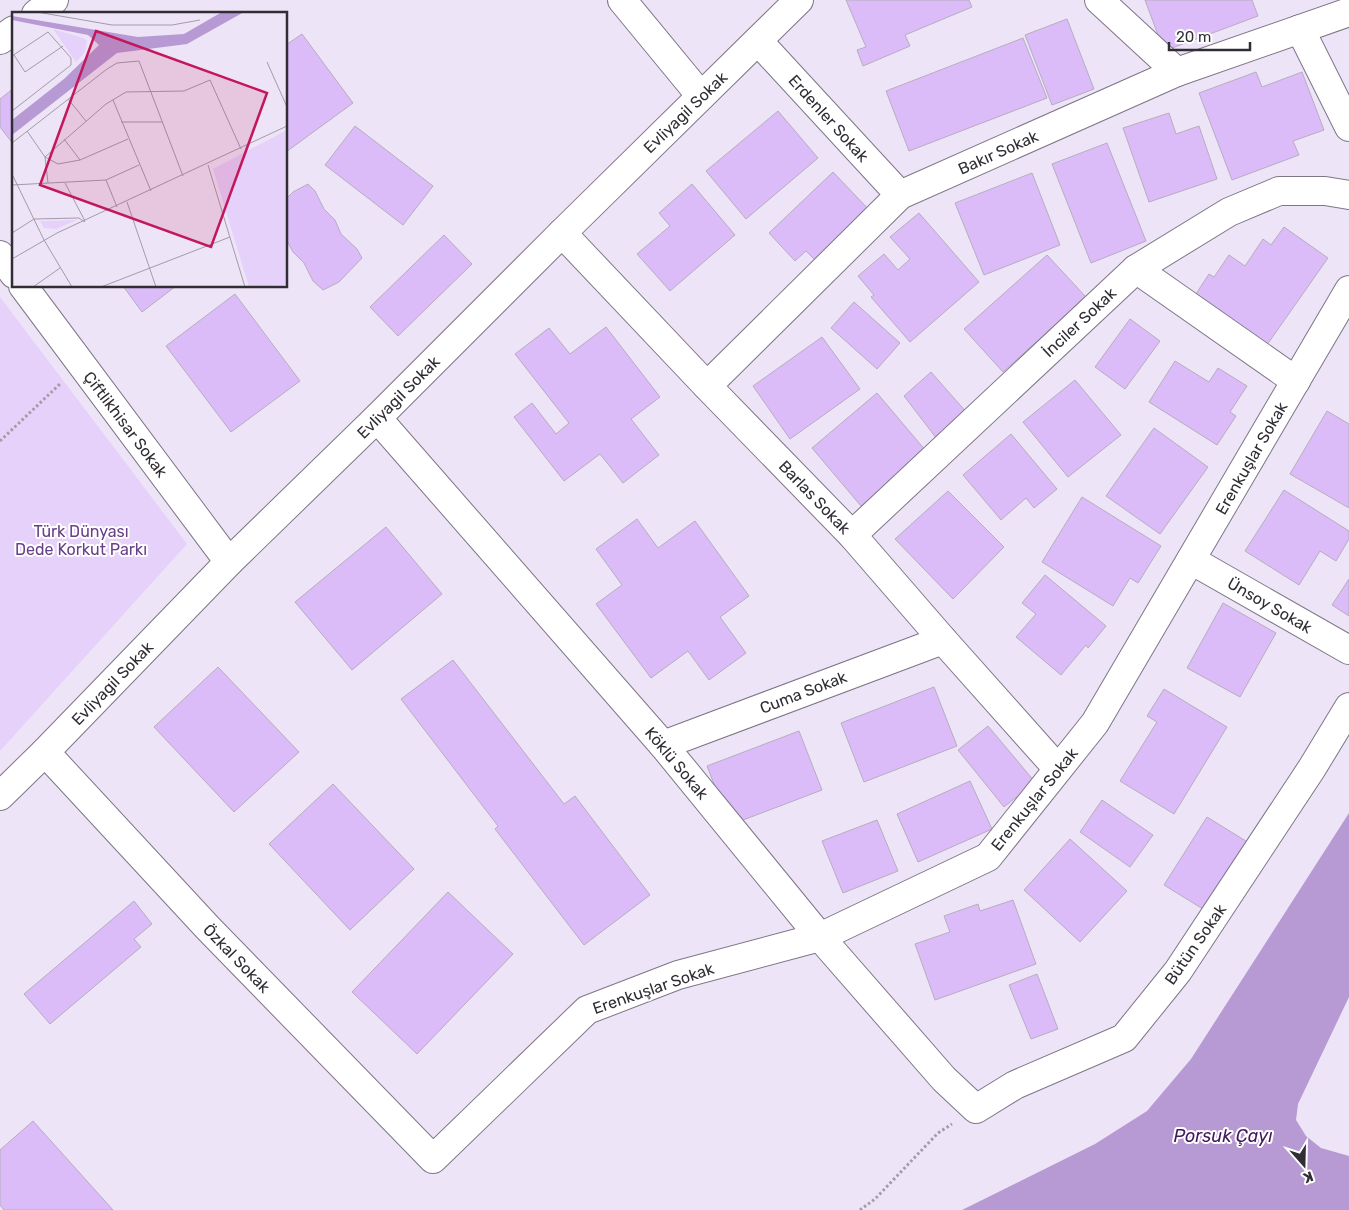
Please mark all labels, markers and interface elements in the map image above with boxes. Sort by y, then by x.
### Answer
inset map [12,12,288,288]
scale bar [1169,20,1250,52]
text: 20 m [1176,28,1211,46]
street label: Evliyagil Sokak [640,67,732,157]
street label: Erdenler Sokak [785,71,873,166]
street label: Bakır Sokak [955,126,1042,179]
street label: İnciler Sokak [1039,283,1121,361]
street label: Evliyagil Sokak [353,352,444,443]
street label: Çiftlikhisar Sokak [80,368,172,482]
street label: Erenkuşlar Sokak [1211,398,1292,518]
street label: Barlas Sokak [775,457,855,539]
park label: Türk Dünyası Dede Korkut Parkı [15,522,147,559]
street label: Ünsoy Sokak [1224,574,1316,638]
street label: Evliyagil Sokak [68,637,158,729]
street label: Cuma Sokak [757,667,850,718]
street label: Köklü Sokak [641,723,713,804]
street label: Erenkuşlar Sokak [987,743,1082,855]
street label: Bütün Sokak [1161,900,1231,988]
street label: Özkal Sokak [199,920,275,997]
street label: Erenkuşlar Sokak [590,959,717,1018]
water label: Porsuk Çayı [1173,1125,1273,1147]
north arrow [1279,1140,1329,1190]
text: K [1300,1167,1316,1187]

